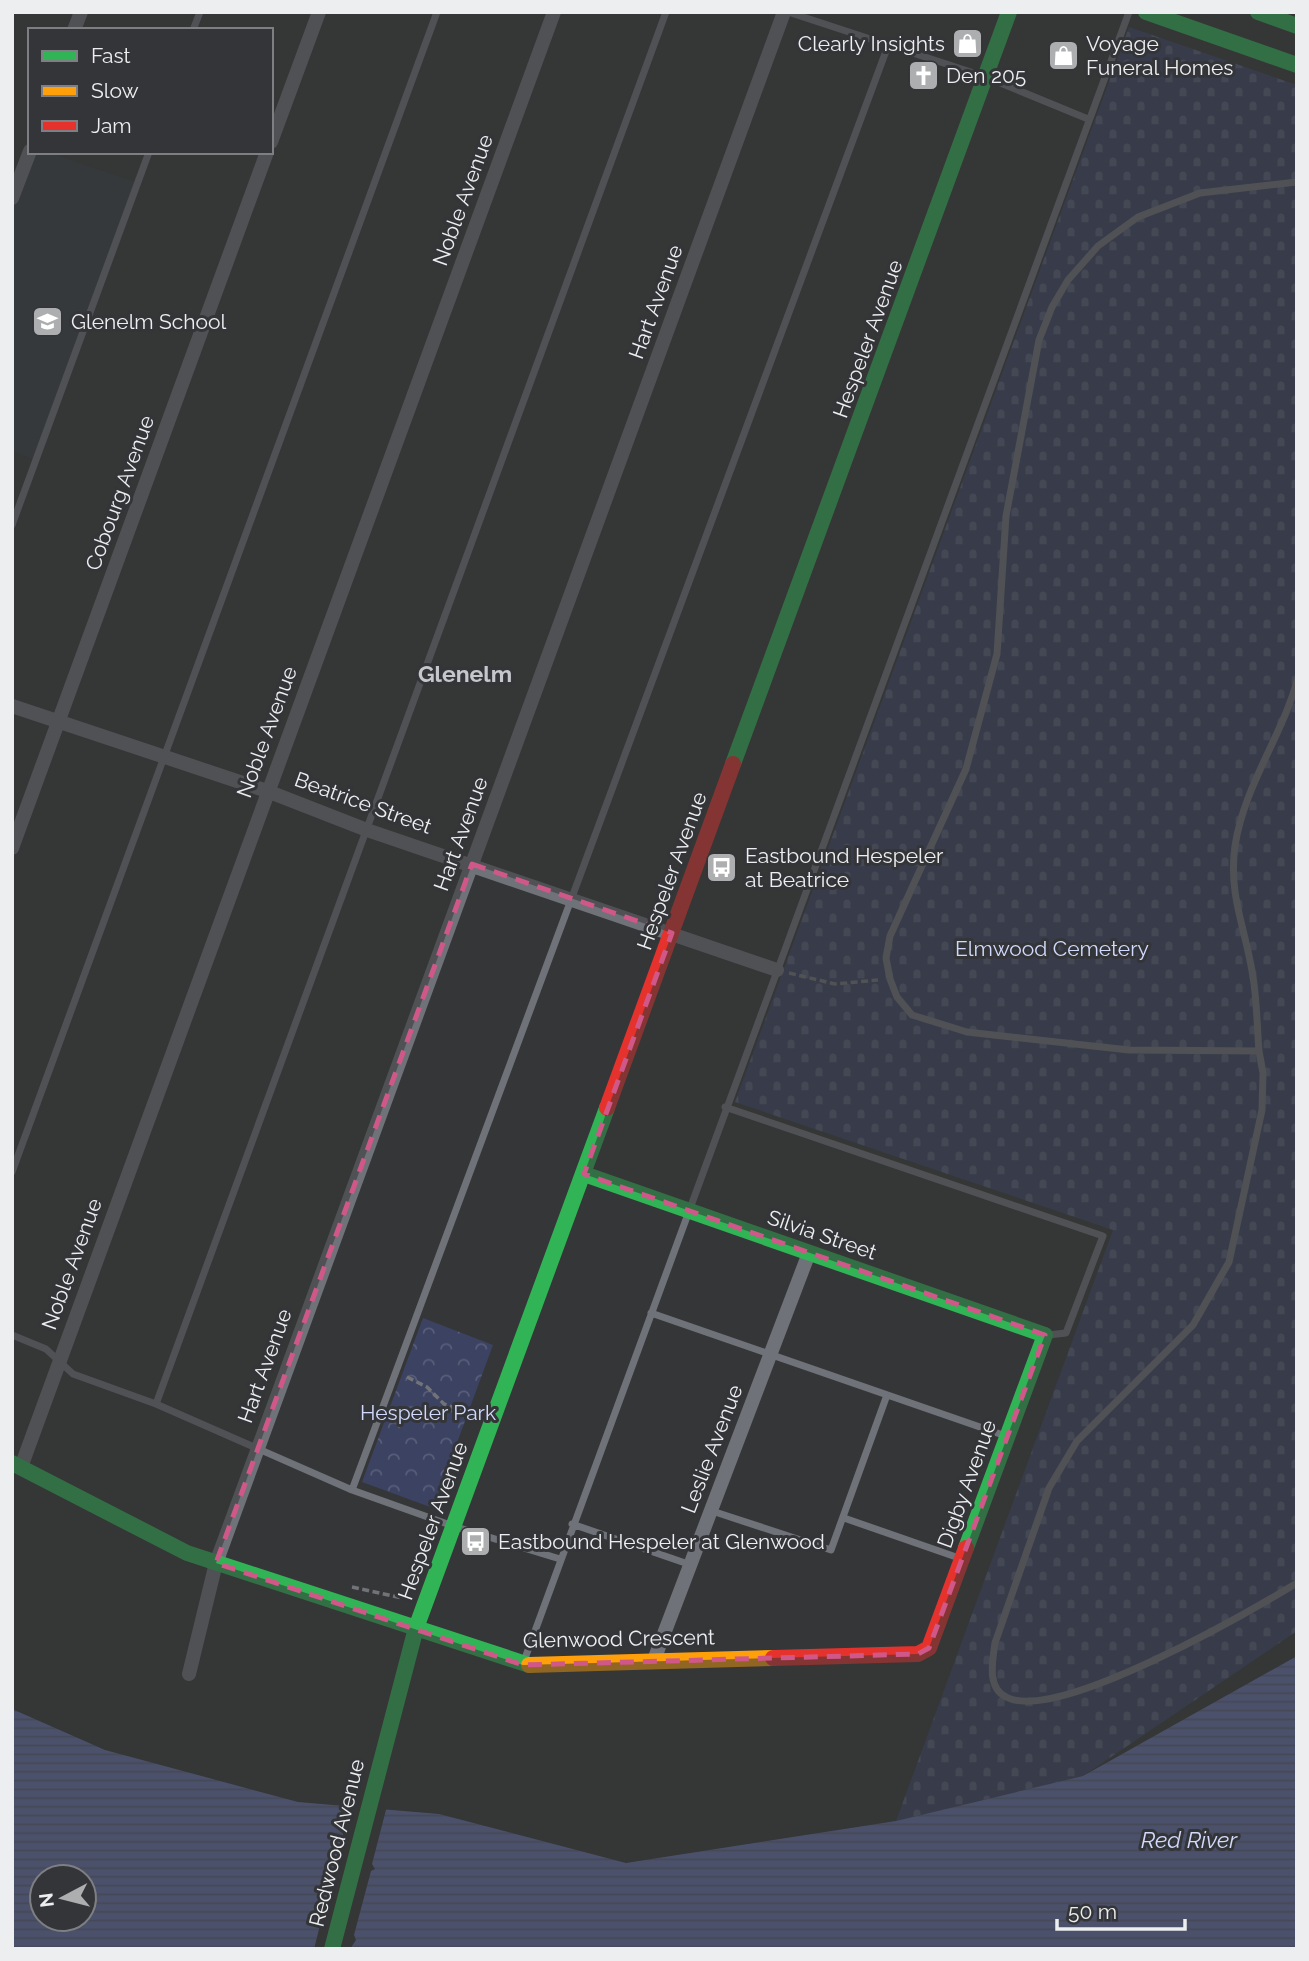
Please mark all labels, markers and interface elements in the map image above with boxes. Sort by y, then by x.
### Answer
shop icon: Clearly Insights [951,27,985,61]
legend [28,28,273,154]
place label: Clearly Insights [798,31,945,56]
place label: Voyage Funeral Homes [1086,31,1234,80]
shop icon: Voyage Funeral Homes [1046,39,1080,73]
text: Fast [91,43,131,68]
church icon: Den 205 [906,59,940,93]
place label: Den 205 [946,63,1026,88]
text: Slow [91,78,139,103]
text: Jam [91,113,132,138]
street label: Noble Avenue [427,131,498,269]
street label: Hart Avenue [623,241,688,362]
street label: Hespeler Avenue [827,256,908,421]
school or university icon: Glenelm School [31,305,65,339]
place label: Glenelm School [71,309,227,334]
street label: Cobourg Avenue [80,412,159,574]
district label: Glenelm [418,660,512,687]
street label: Noble Avenue [231,663,302,801]
street label: Beatrice Street [291,766,435,839]
street label: Hart Avenue [428,773,493,894]
street label: Hespeler Avenue [631,788,712,953]
place label: Eastbound Hespeler at Beatrice [745,843,944,892]
bus stop icon: Eastbound Hespeler at Beatrice [705,851,739,885]
park label: Elmwood Cemetery [955,936,1149,961]
street label: Noble Avenue [36,1195,107,1333]
street label: Silvia Street [764,1204,880,1265]
street label: Hart Avenue [232,1305,297,1426]
street label: Leslie Avenue [676,1381,747,1517]
park label: Hespeler Park [360,1400,496,1425]
street label: Digby Avenue [932,1416,1001,1551]
street label: Hespeler Avenue [392,1438,473,1603]
bus stop icon: Eastbound Hespeler at Glenwood [458,1525,492,1559]
place label: Eastbound Hespeler at Glenwood [498,1529,825,1554]
street label: Glenwood Crescent [523,1624,715,1653]
street label: Redwood Avenue [304,1756,369,1929]
water label: Red River [1141,1826,1238,1853]
north arrow [28,1863,98,1933]
scale bar [1057,1888,1185,1932]
text: N [34,1892,58,1909]
text: 50 m [1068,1899,1117,1924]

